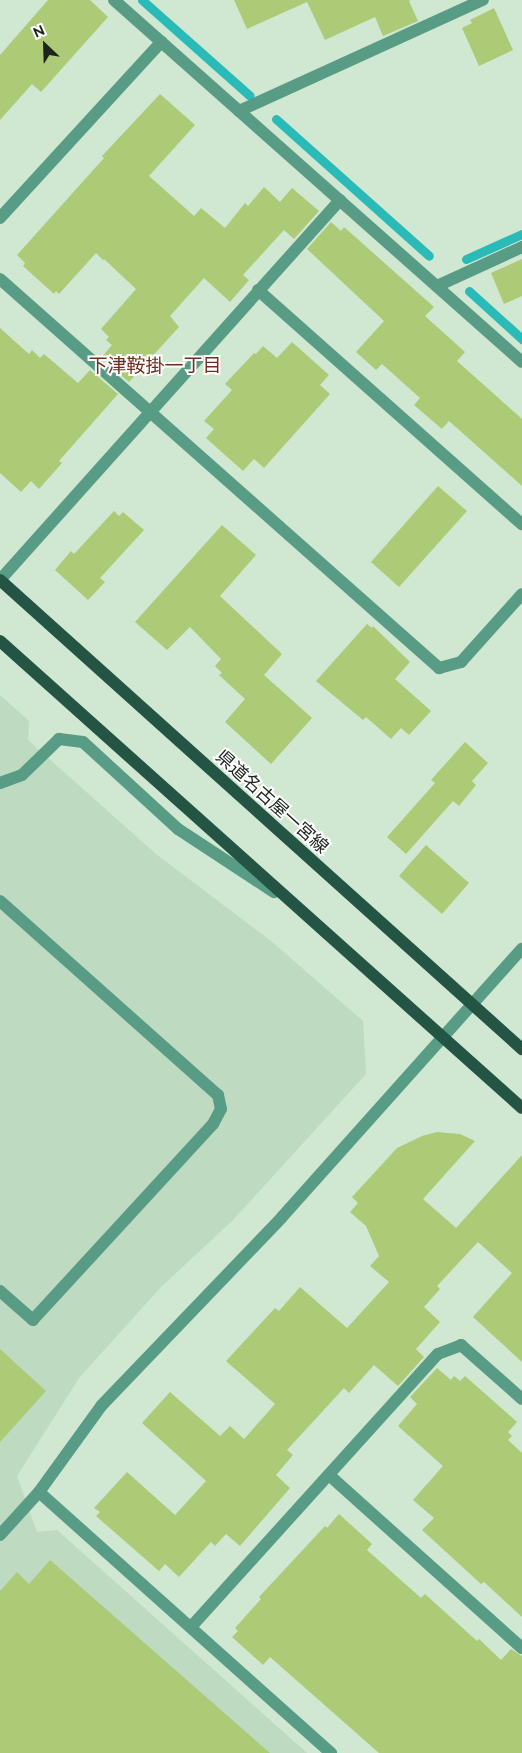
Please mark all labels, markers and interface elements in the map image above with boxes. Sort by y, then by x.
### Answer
north arrow [20,20,70,70]
text: N [31,22,47,41]
district label: 下津鞍掛一丁目 [89,355,221,377]
street label: 県道名古屋一宮線 [211,746,333,858]

